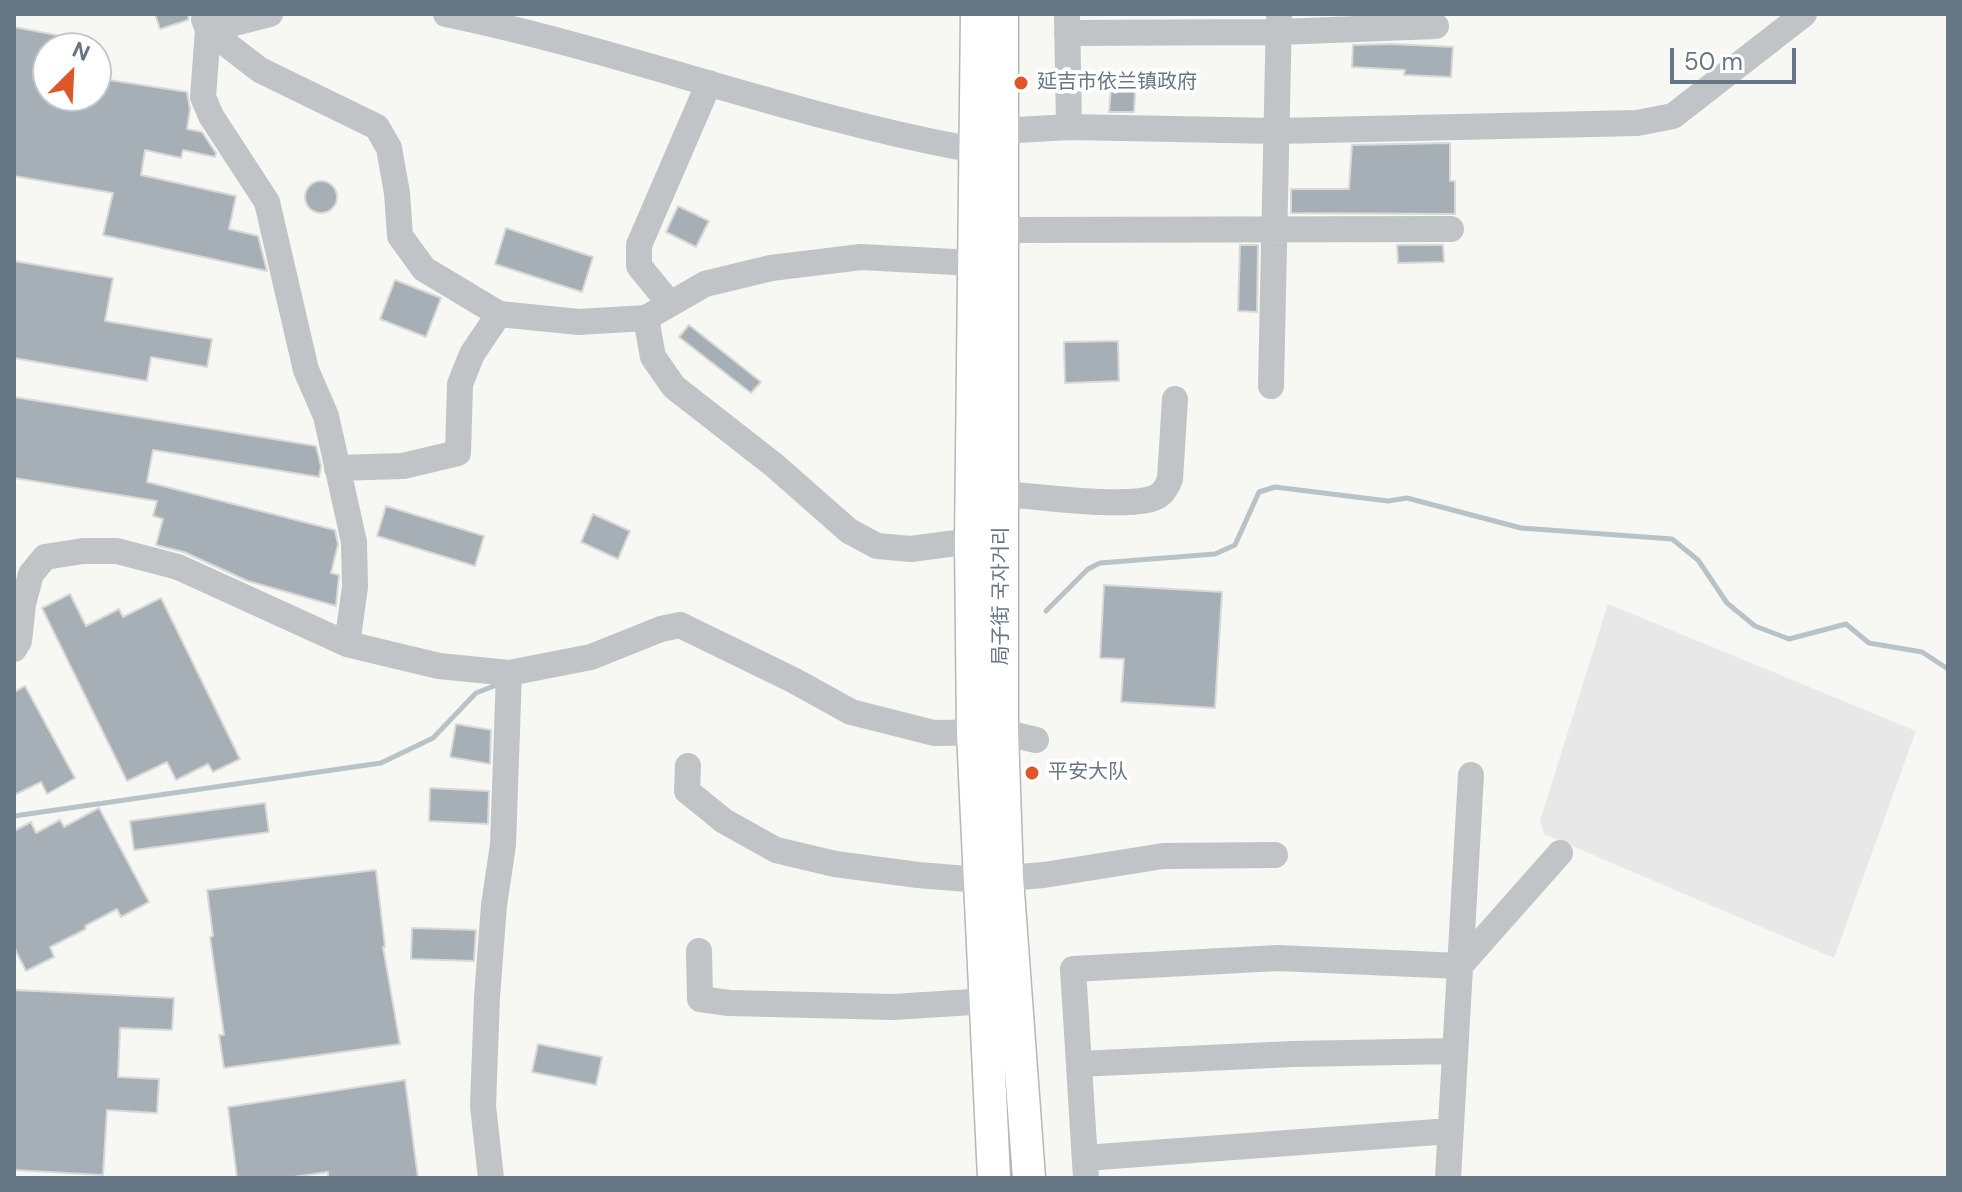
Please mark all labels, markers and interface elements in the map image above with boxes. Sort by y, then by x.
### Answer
north arrow [32,32,112,112]
scale bar [1674,32,1800,82]
text: N [68,35,94,68]
text: 50 m [1684,46,1743,77]
place label: 延吉市依兰镇政府 [1037,71,1197,95]
marker: 延吉市依兰镇政府 [1012,74,1030,92]
street label: 局子街 국자거리 [990,527,1014,665]
place label: 平安大队 [1048,761,1128,785]
marker: 平安大队 [1023,764,1041,782]

